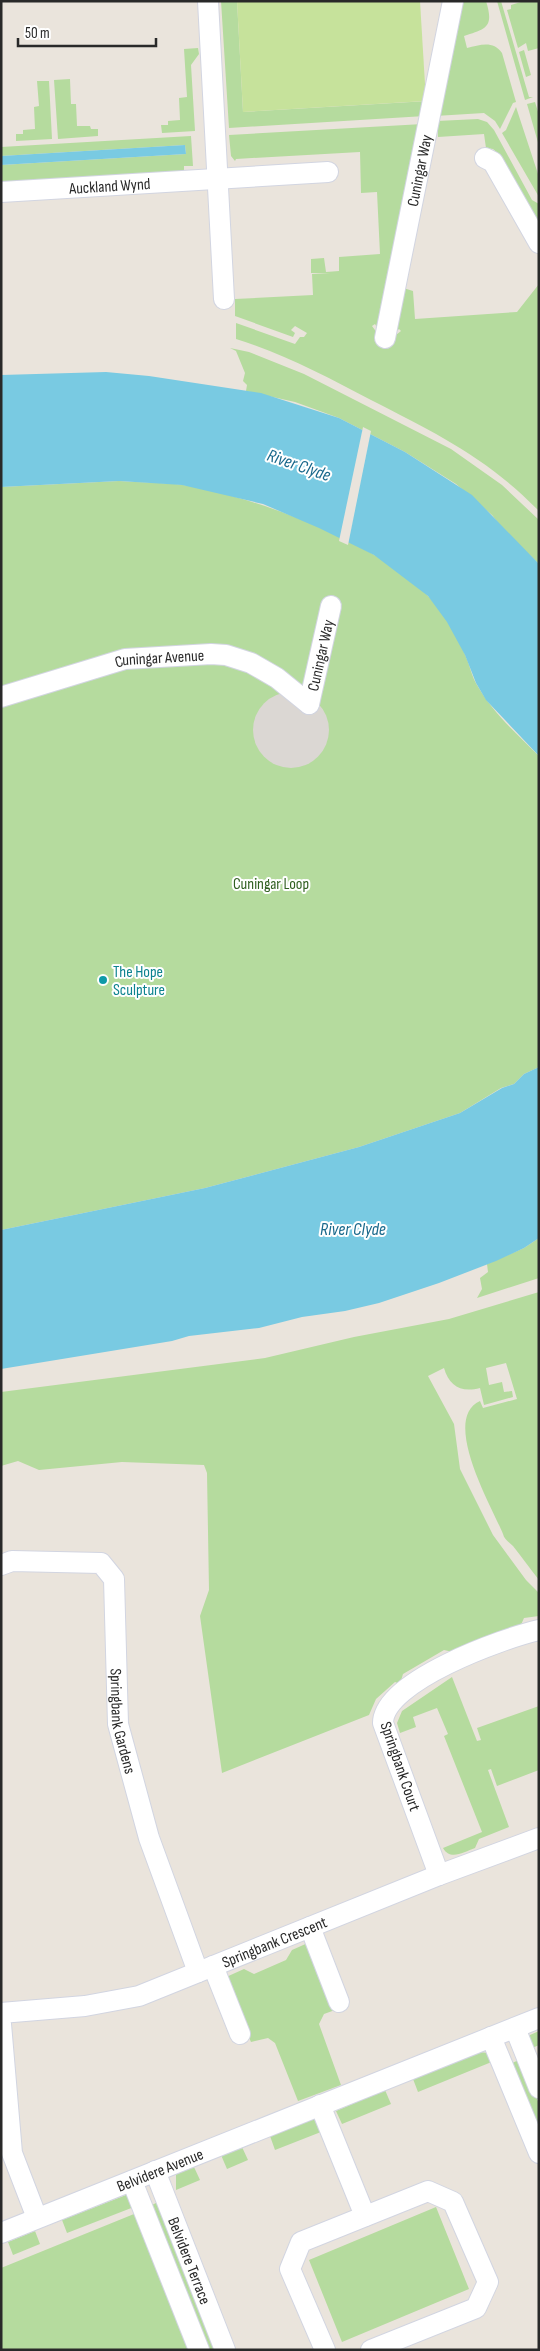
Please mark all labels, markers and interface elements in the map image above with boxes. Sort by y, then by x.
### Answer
scale bar [18,15,155,47]
text: 50 m [25,24,50,43]
street label: Cuningar Way [404,133,437,208]
street label: Auckland Wynd [68,175,151,199]
water label: River Clyde [264,445,333,486]
street label: Cuningar Way [304,618,339,693]
street label: Cuningar Avenue [113,646,205,673]
park label: Cuningar Loop [233,875,309,894]
place label: The Hope Sculpture [113,963,165,1000]
marker: The Hope Sculpture [97,974,109,986]
water label: River Clyde [320,1219,386,1240]
street label: Springbank Gardens [105,1668,139,1776]
street label: Springbank Court [375,1719,424,1814]
street label: Springbank Crescent [220,1913,330,1973]
street label: Belvidere Avenue [114,2145,206,2197]
street label: Belvidere Terrace [163,2215,214,2307]

